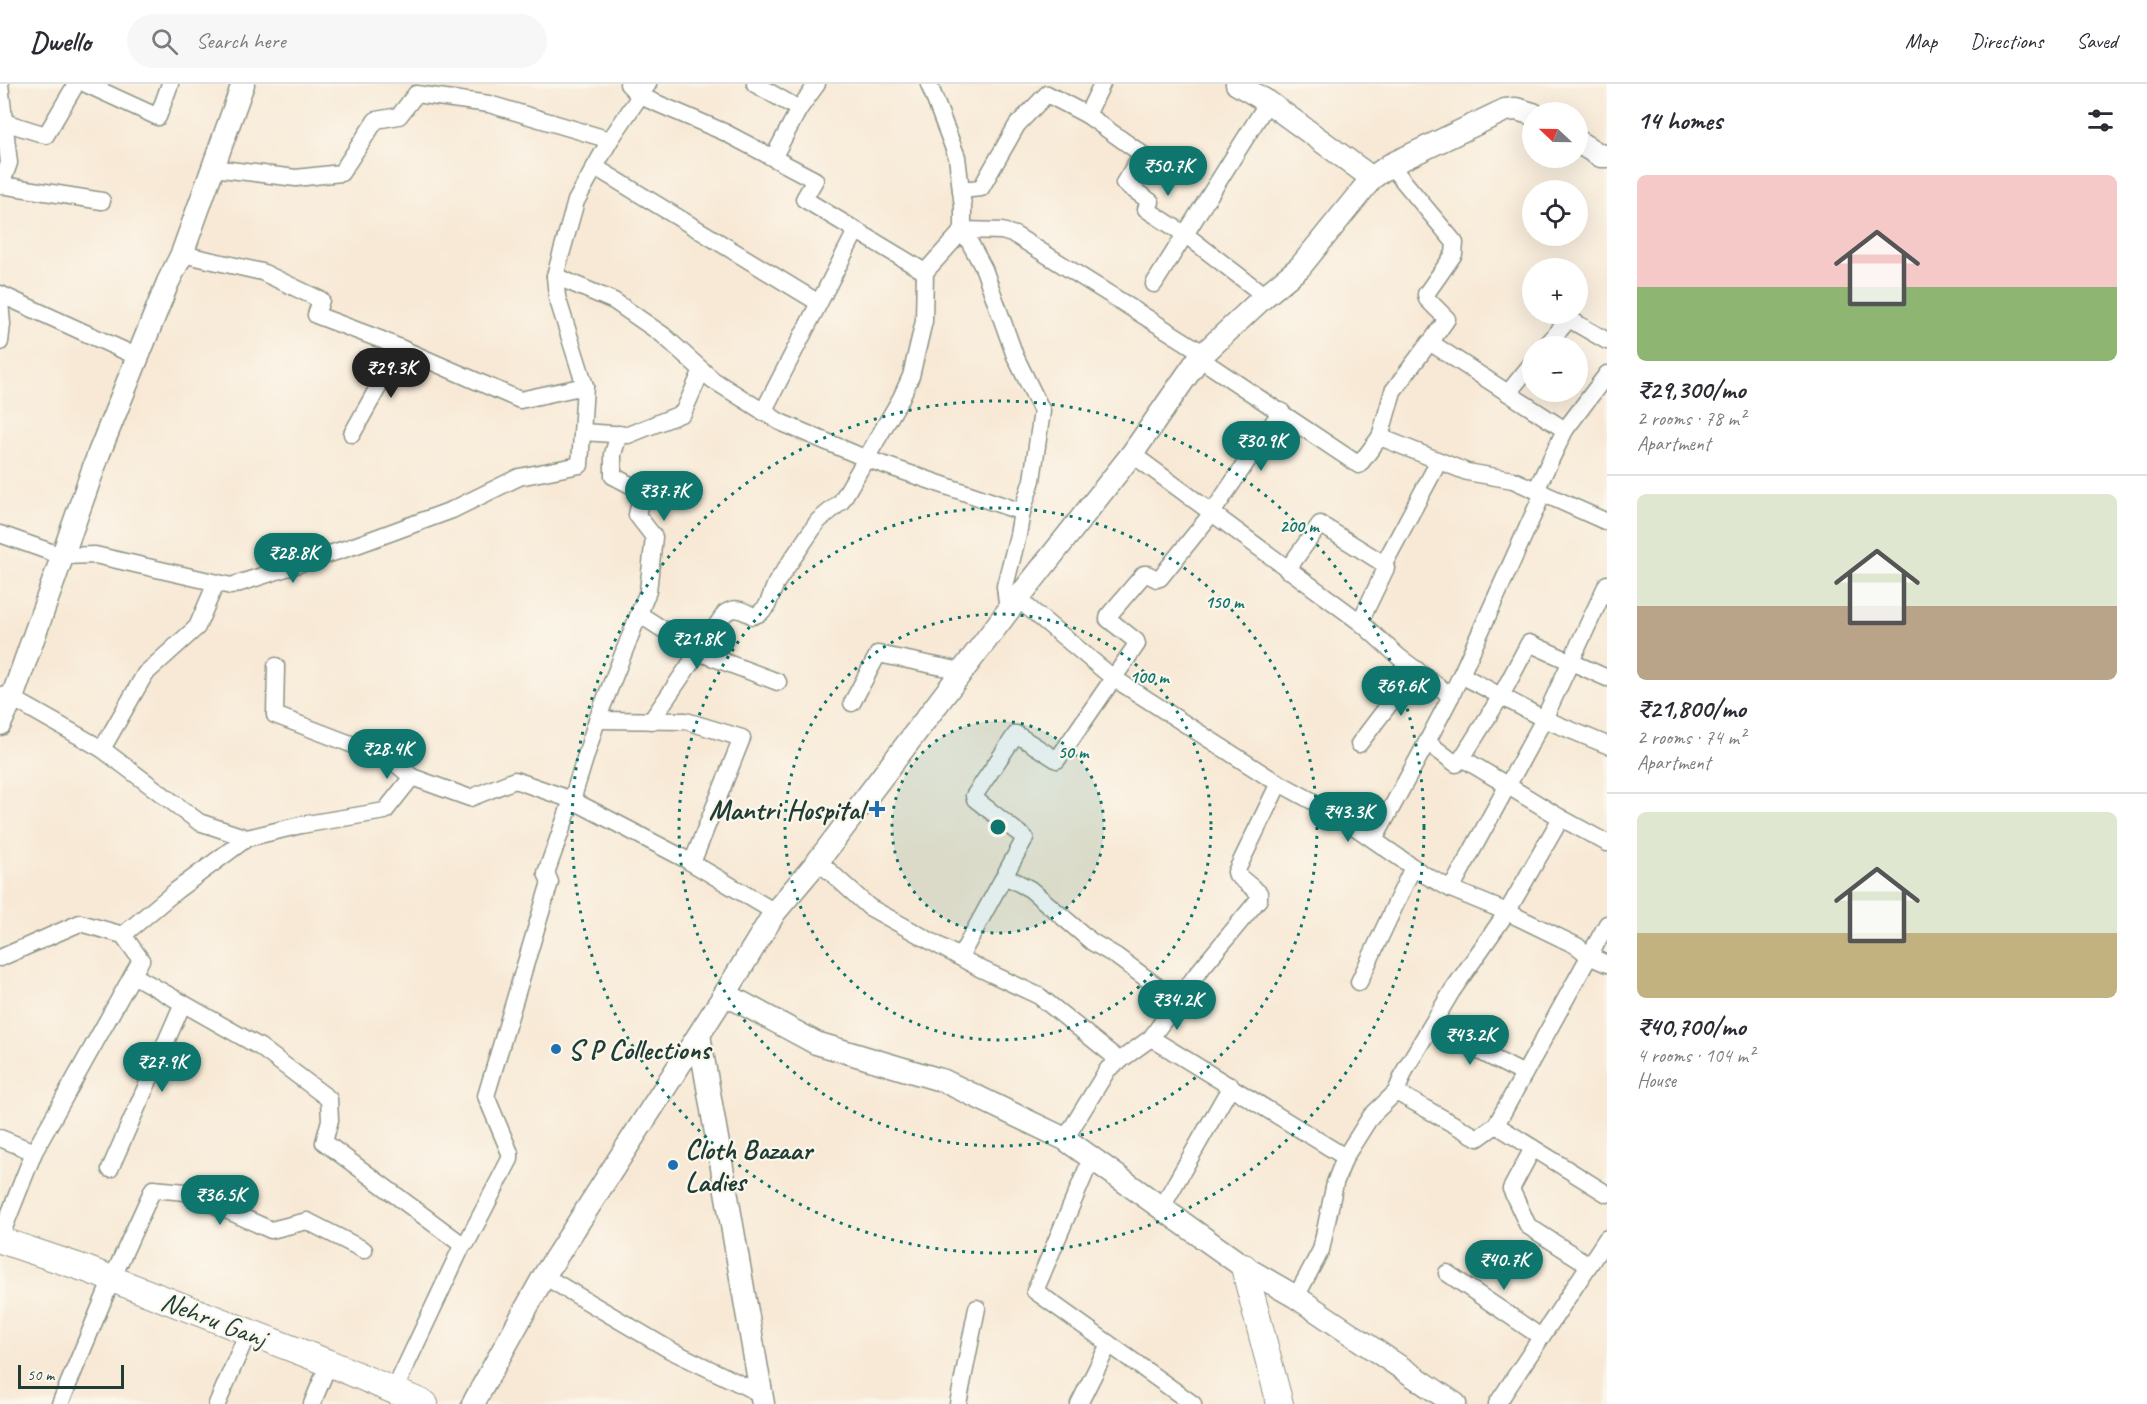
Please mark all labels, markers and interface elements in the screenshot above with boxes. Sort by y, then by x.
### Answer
search box [127,14,547,68]
text: Dwello [30,24,91,59]
icon: search [148,25,181,58]
text: Search here [196,27,286,55]
text: Map [1905,28,1937,54]
text: Directions [1970,28,2043,54]
text: Saved [2076,28,2117,54]
north arrow [1522,102,1588,168]
map controls [1522,102,1588,402]
text: 14 homes [1637,104,1722,137]
icon: filters [2084,104,2117,137]
pin: ₹50.7K [1119,146,1217,197]
text: ₹50.7K [1143,153,1193,178]
button: locate [1522,180,1588,246]
icon: home [1823,214,1931,322]
button: + [1522,258,1588,324]
button: − [1522,336,1588,402]
pin: ₹29.3K [342,348,440,399]
text: ₹29.3K [366,355,416,380]
text: ₹29,300/mo [1637,373,1745,406]
text: 2 rooms · 78 m² [1637,406,1745,431]
pin: ₹30.9K [1212,421,1310,472]
text: ₹30.9K [1236,428,1286,453]
text: Apartment [1637,431,1710,456]
pin: ₹37.7K [615,471,713,522]
text: ₹37.7K [639,478,689,503]
text: 200 m [1280,515,1320,537]
pin: ₹28.8K [244,533,342,584]
icon: home [1823,533,1931,641]
text: ₹28.8K [268,540,318,565]
text: 150 m [1205,591,1245,613]
pin: ₹21.8K [648,619,746,670]
text: ₹21.8K [672,626,722,651]
text: 100 m [1130,666,1170,688]
pin: ₹69.6K [1352,666,1450,717]
text: ₹69.6K [1376,673,1426,698]
text: ₹21,800/mo [1637,692,1746,725]
text: 2 rooms · 74 m² [1637,725,1745,750]
pin: ₹28.4K [338,729,436,780]
text: ₹28.4K [362,736,412,761]
text: 50 m [1058,741,1090,763]
text: Apartment [1637,750,1710,775]
place label: Mantri Hospital [709,792,870,827]
pin: ₹43.3K [1299,792,1397,843]
text: ₹43.3K [1323,799,1373,824]
marker: Mantri Hospital [868,800,886,818]
centre of rings [988,817,1008,837]
icon: home [1823,851,1931,959]
pin: ₹34.2K [1128,980,1226,1031]
text: ₹34.2K [1152,987,1202,1012]
text: ₹40,700/mo [1637,1010,1746,1043]
pin: ₹43.2K [1421,1015,1519,1066]
text: ₹43.2K [1445,1022,1495,1047]
place label: S P Collections [568,1032,713,1067]
pin: ₹27.9K [113,1042,211,1093]
marker: S P Collections [549,1042,563,1056]
text: 4 rooms · 104 m² [1637,1043,1754,1068]
text: ₹27.9K [137,1049,187,1074]
text: House [1637,1068,1676,1093]
place label: Cloth Bazaar Ladies [685,1132,815,1199]
marker: Cloth Bazaar Ladies [666,1158,680,1172]
pin: ₹36.5K [171,1175,269,1226]
text: ₹36.5K [195,1182,245,1207]
pin: ₹40.7K [1455,1240,1553,1291]
text: ₹40.7K [1479,1247,1529,1272]
street label: Nehru Ganj [156,1283,275,1356]
scale bar [18,1362,124,1390]
text: 50 m [27,1365,54,1385]

